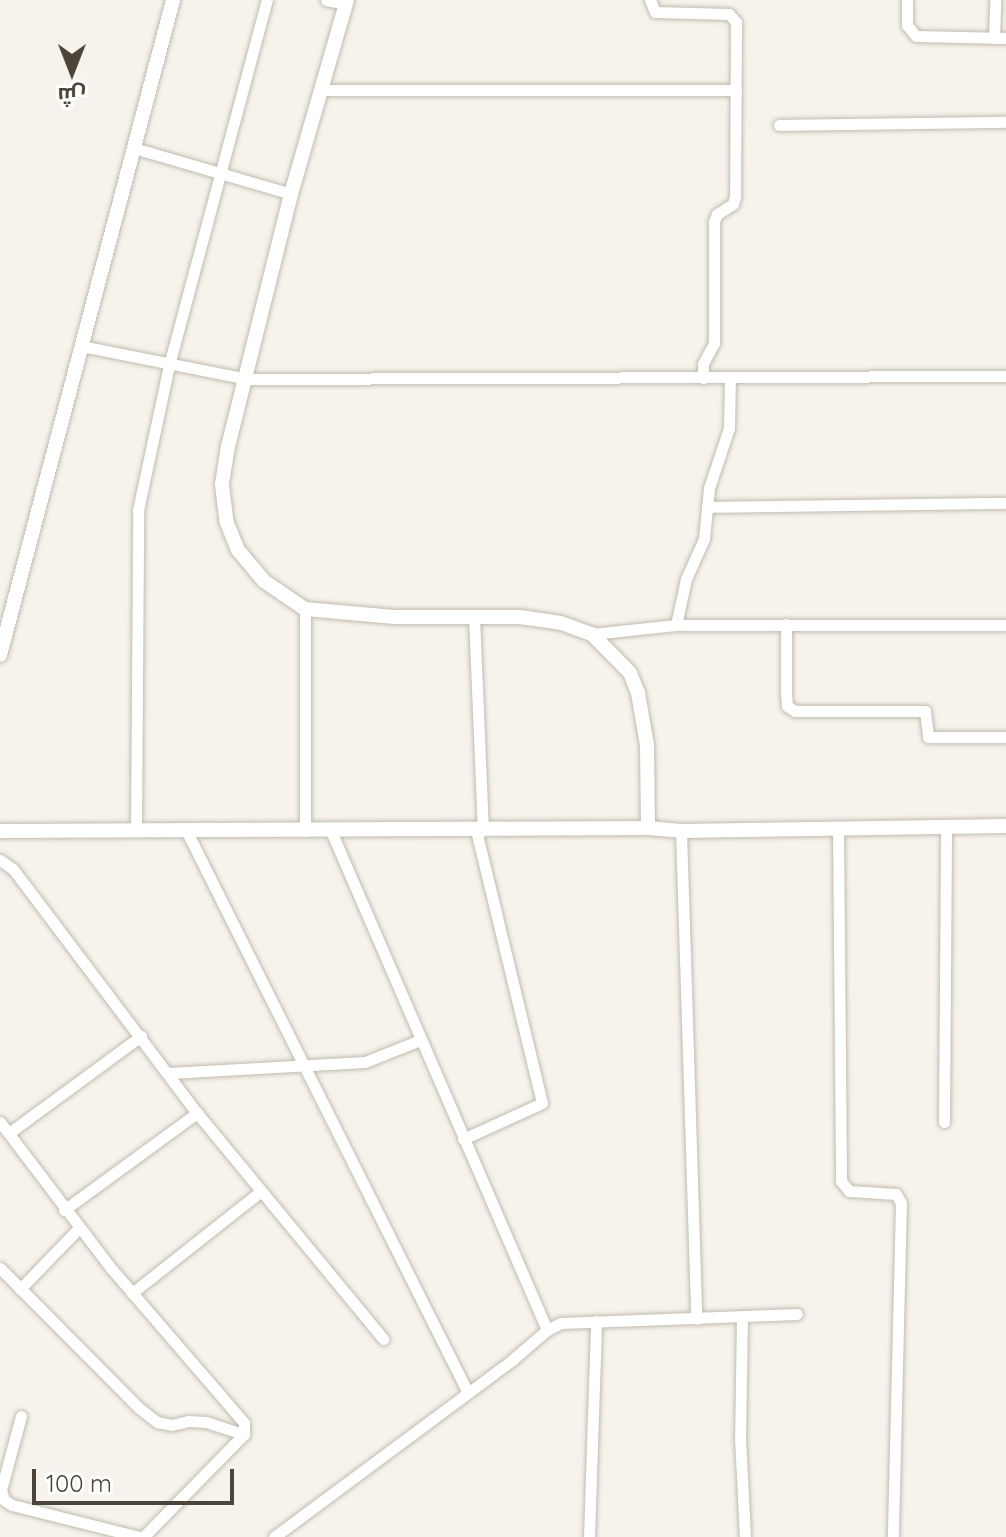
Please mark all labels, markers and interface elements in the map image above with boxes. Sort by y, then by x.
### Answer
north arrow [32,32,112,112]
text: ش [58,82,86,110]
scale bar [36,1453,238,1503]
text: 100 m [46,1468,112,1498]

